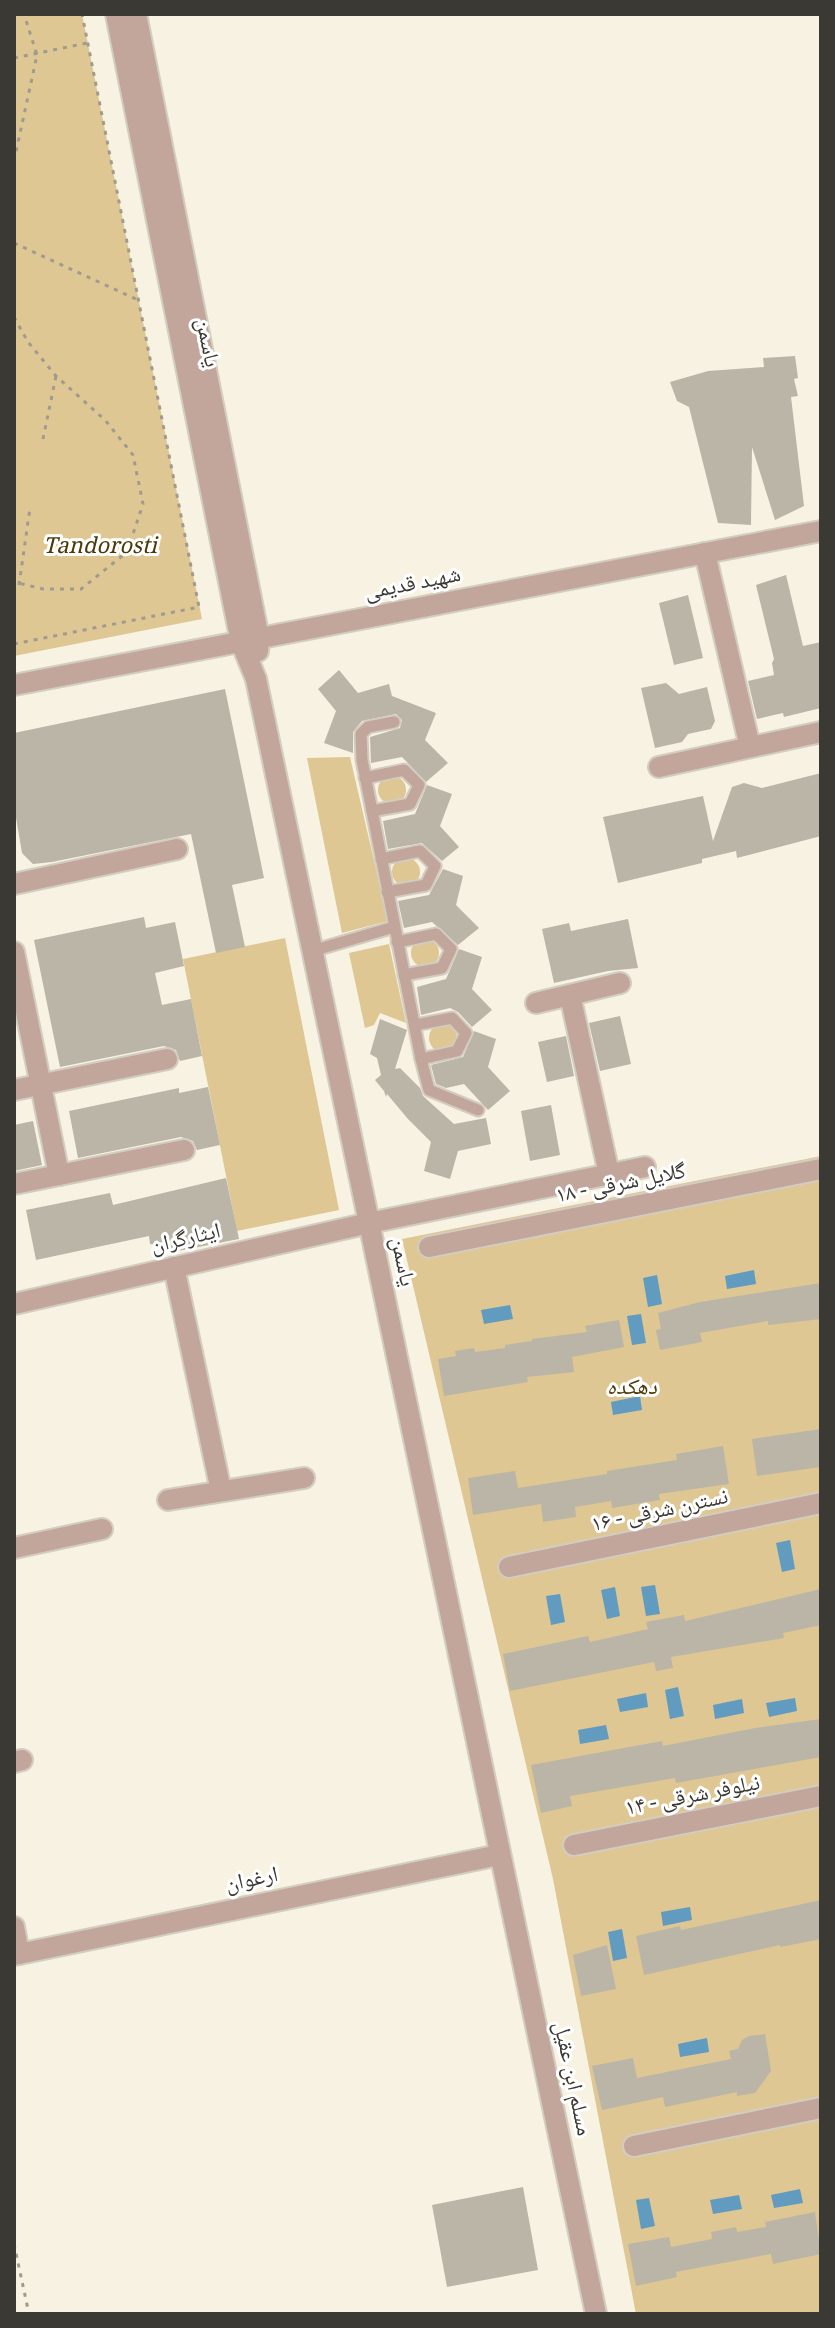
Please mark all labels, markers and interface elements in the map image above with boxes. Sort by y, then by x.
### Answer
street label: یاسمن [183,315,229,371]
park label: Tandorosti [43,529,159,567]
street label: شهید قدیمی [362,557,464,613]
street label: گلایل شرقی - ۱۸ [553,1154,689,1216]
street label: ایثارگران [147,1214,225,1266]
street label: یاسمن [377,1234,425,1290]
park label: دهکده [607,1370,658,1408]
street label: نسترن شرقی - ۱۶ [588,1479,732,1545]
street label: نیلوفر شرقی - ۱۴ [622,1765,764,1829]
street label: ارغوان [222,1857,282,1905]
street label: مسلم ابن عقیل [540,2018,602,2140]

